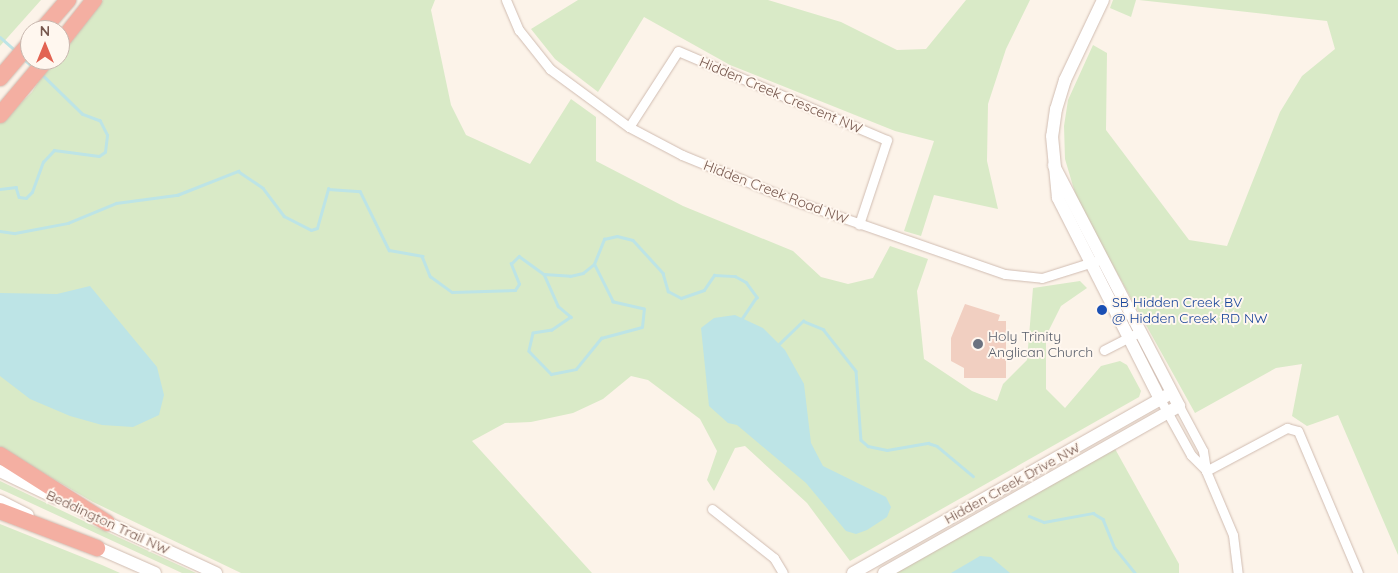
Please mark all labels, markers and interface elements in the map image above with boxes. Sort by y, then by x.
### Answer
north arrow [20,20,70,70]
text: N [40,22,50,40]
street label: Hidden Creek Crescent NW [697,53,865,137]
street label: Hidden Creek Road NW [701,157,851,227]
place label: SB Hidden Creek BV @ Hidden Creek RD NW [1112,294,1268,326]
marker: SB Hidden Creek BV @ Hidden Creek RD NW [1096,304,1108,316]
place label: Holy Trinity Anglican Church [988,328,1093,361]
marker: Holy Trinity Anglican Church [972,338,984,350]
street label: Hidden Creek Drive NW [941,439,1083,527]
street label: Beddington Trail NW [44,486,172,558]

